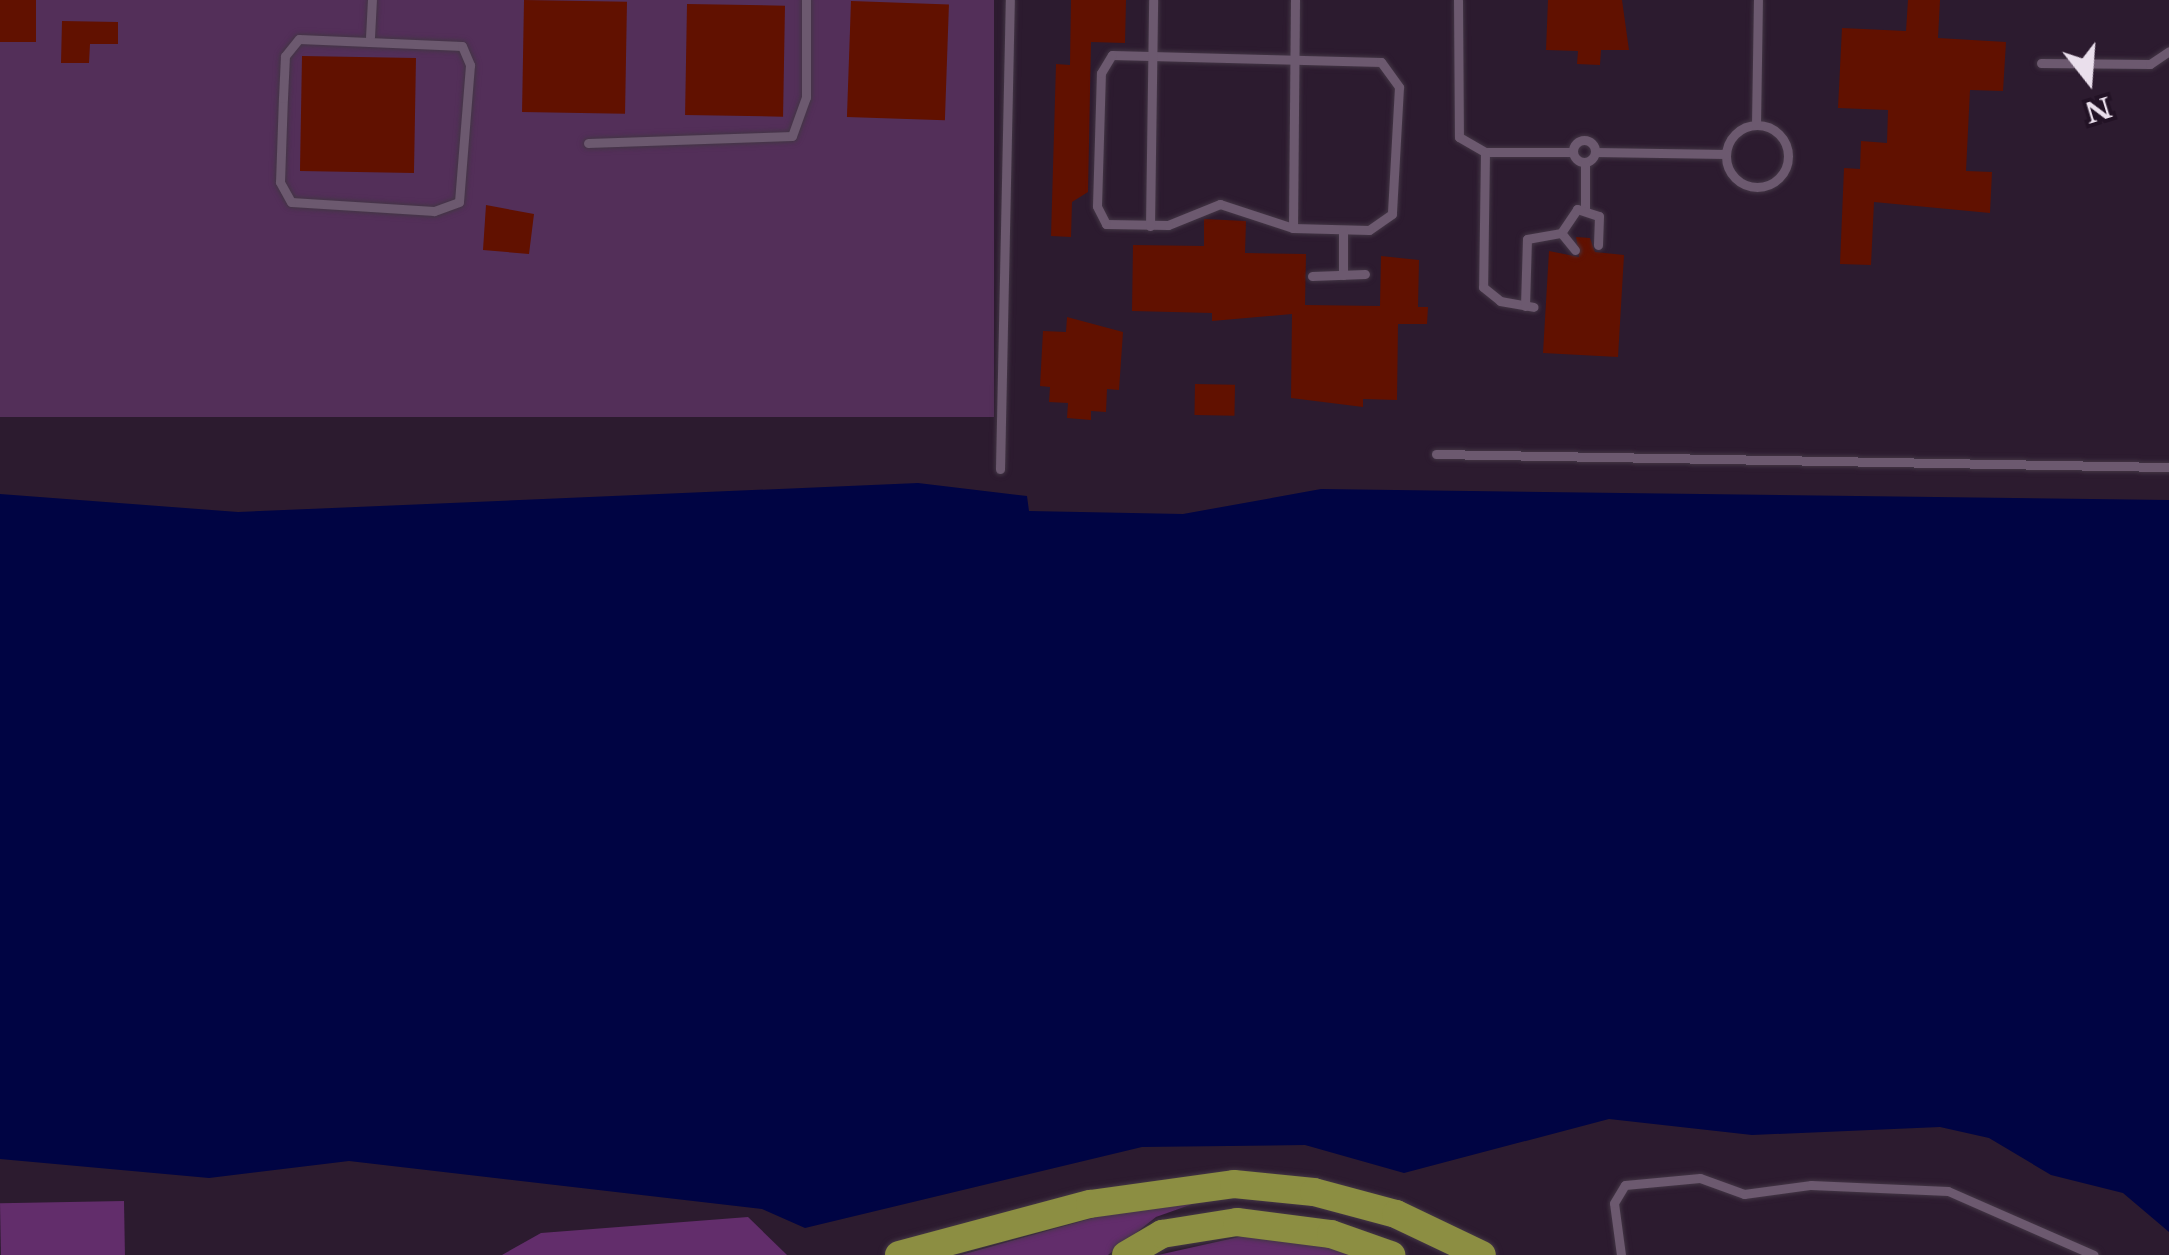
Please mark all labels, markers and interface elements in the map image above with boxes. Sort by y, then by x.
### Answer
north arrow [2039,30,2139,130]
text: N [2080,89,2116,130]

